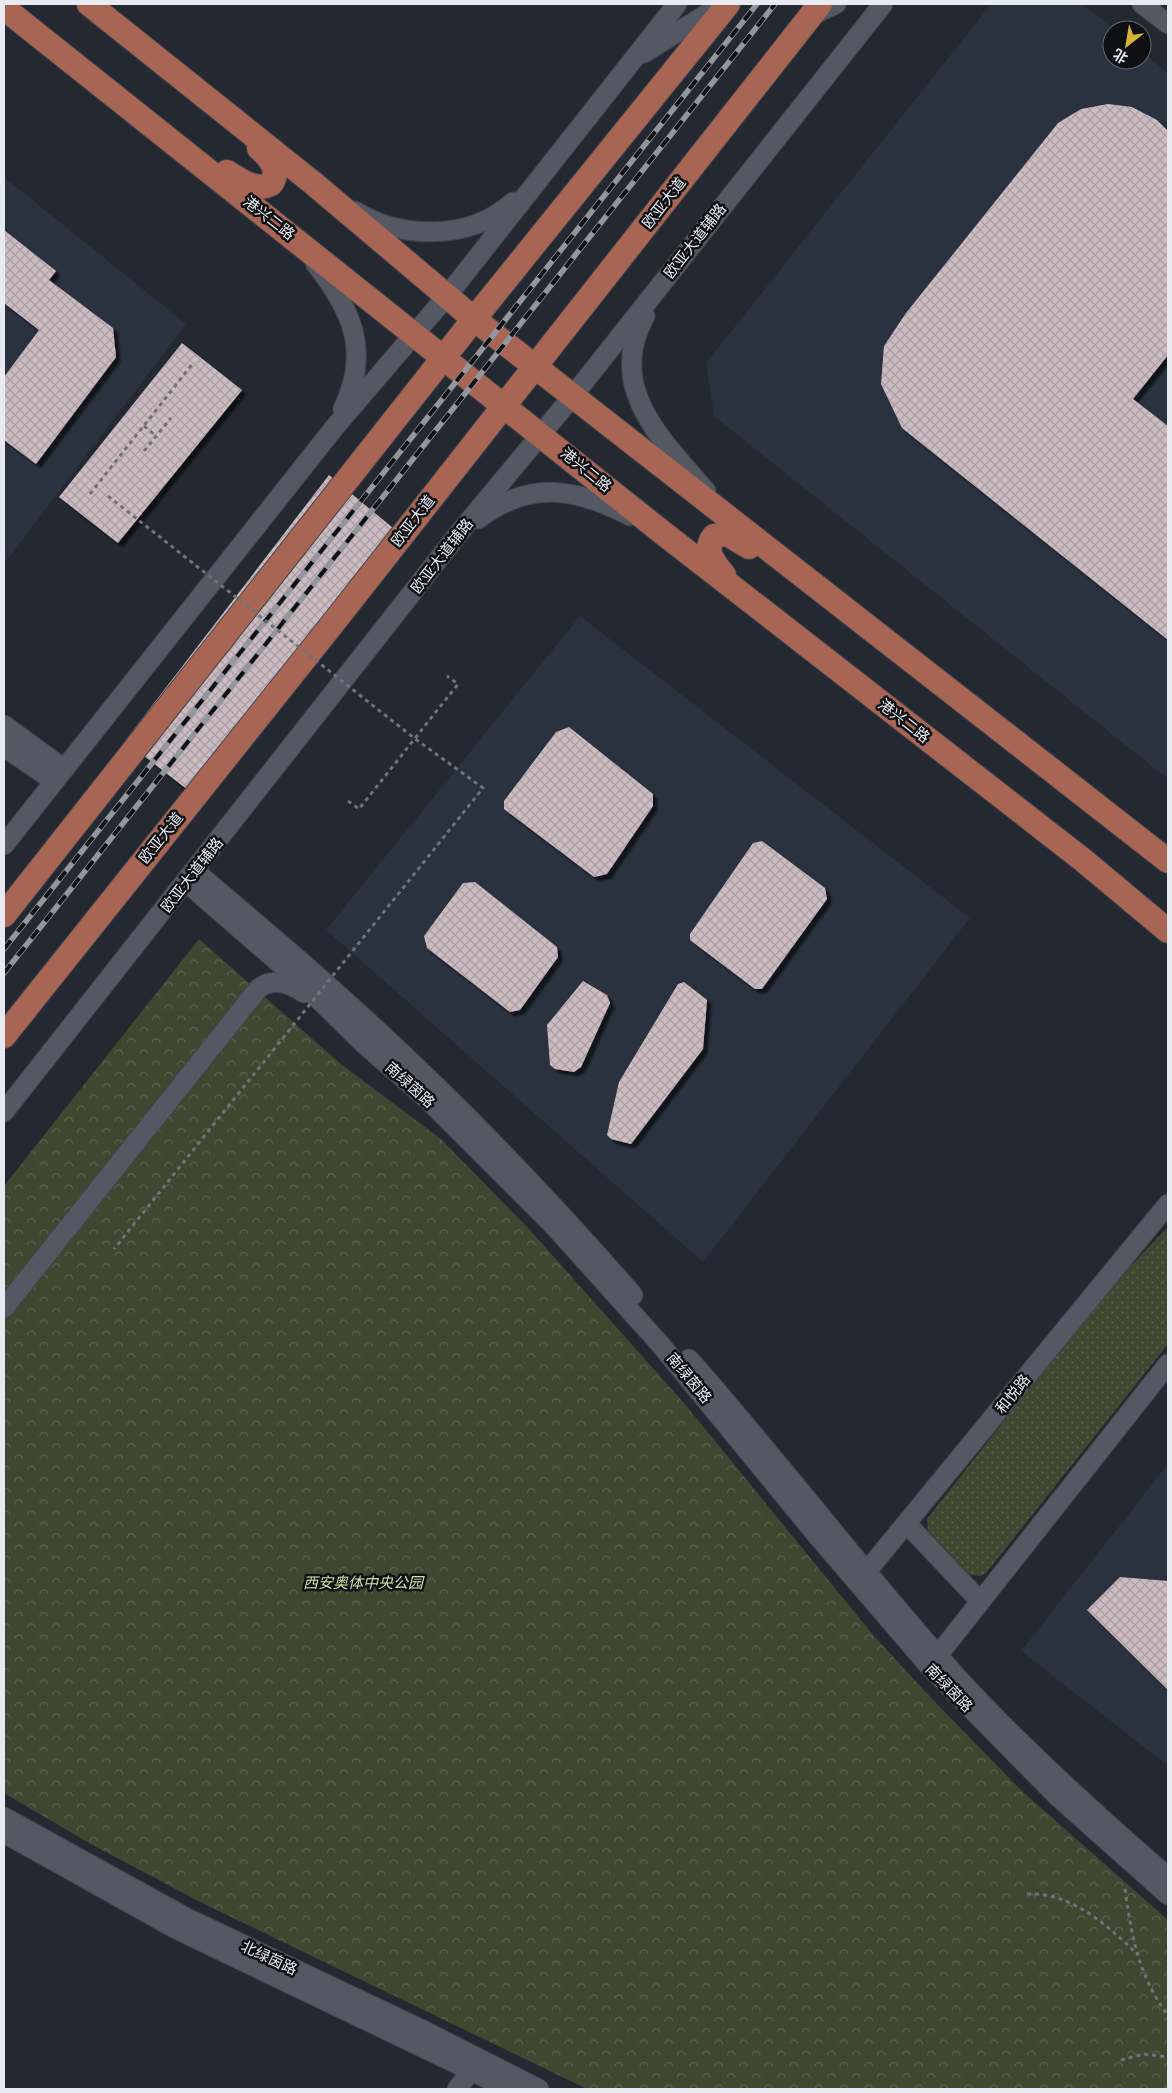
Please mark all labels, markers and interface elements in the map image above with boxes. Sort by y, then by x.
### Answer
north arrow [1102,20,1152,70]
text: 北 [1109,45,1131,68]
street label: 欧亚大道 [637,173,690,232]
street label: 港兴二路 [240,191,299,244]
street label: 欧亚大道辅路 [659,199,730,282]
street label: 港兴二路 [557,443,616,496]
street label: 欧亚大道 [386,491,439,550]
street label: 欧亚大道辅路 [406,514,477,597]
street label: 港兴二路 [875,694,934,747]
street label: 欧亚大道 [134,808,187,867]
street label: 欧亚大道辅路 [156,833,227,916]
street label: 南绿茵路 [382,1057,440,1112]
street label: 南绿茵路 [663,1348,717,1407]
street label: 和悦路 [990,1370,1034,1417]
park label: 西安奥体中央公园 [303,1572,425,1592]
street label: 南绿茵路 [922,1659,978,1716]
street label: 北绿茵路 [238,1935,301,1979]

